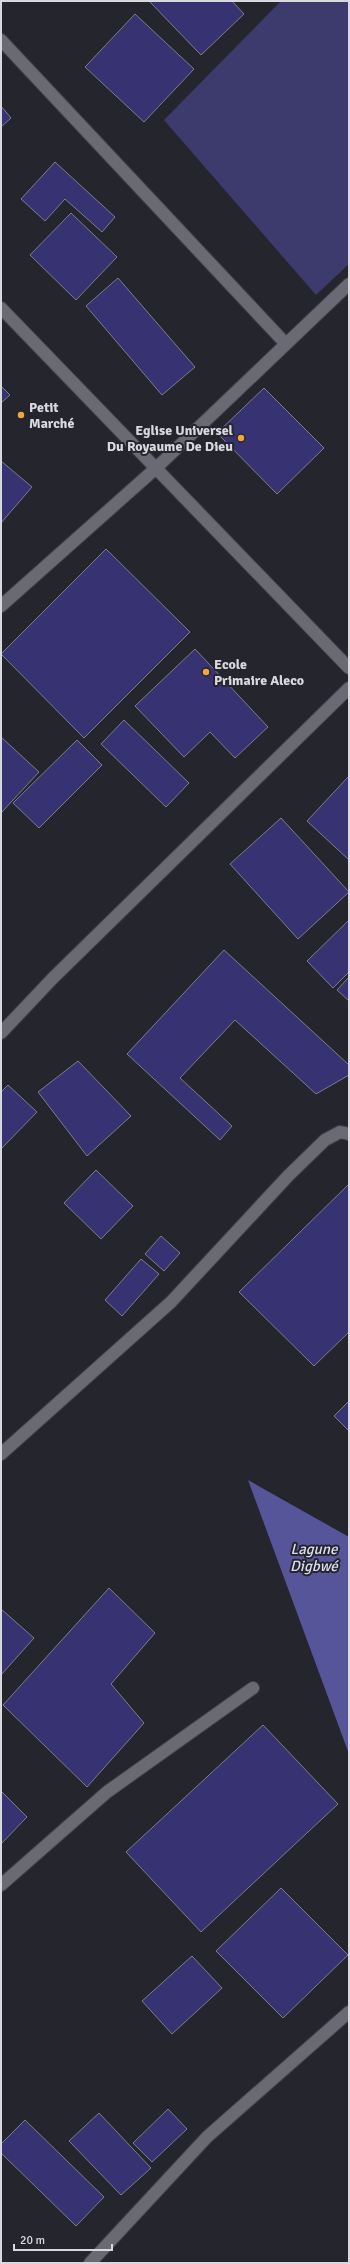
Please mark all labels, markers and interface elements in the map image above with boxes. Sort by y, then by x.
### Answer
place label: Petit Marché [29,399,74,432]
marker: Petit Marché [16,410,26,420]
place label: Eglise Universel Du Royaume De Dieu [107,422,234,455]
marker: Eglise Universel Du Royaume De Dieu [236,433,246,443]
place label: Ecole Primaire Aleco [214,656,304,689]
marker: Ecole Primaire Aleco [201,667,211,677]
water label: Lagune Digbwé [290,1540,339,1575]
scale bar [14,2226,112,2252]
text: 20 m [20,2233,45,2248]

